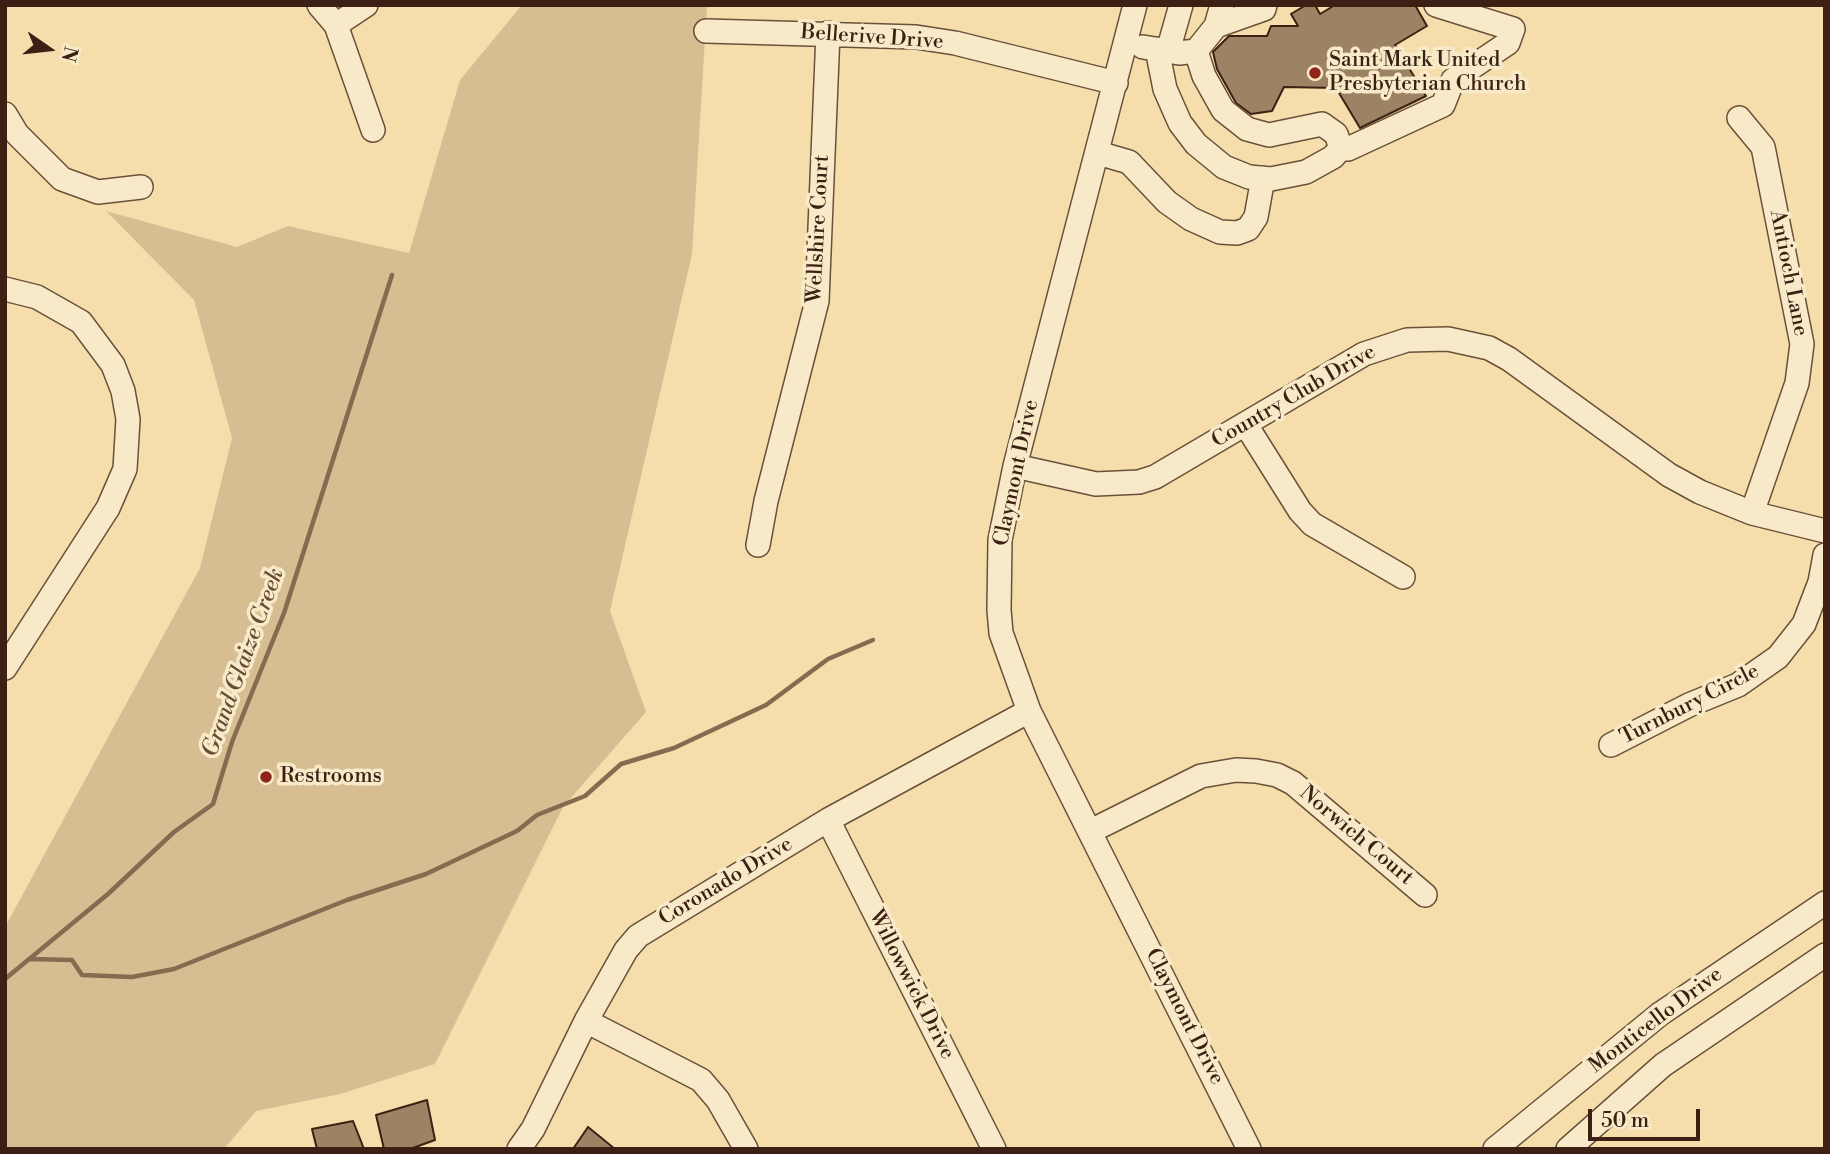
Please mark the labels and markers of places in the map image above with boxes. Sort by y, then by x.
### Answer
place label: Saint Mark United Presbyterian Church [1329,48,1526,98]
marker: Saint Mark United Presbyterian Church [1307,65,1323,81]
place label: Restrooms [280,764,382,790]
marker: Restrooms [258,769,274,785]

